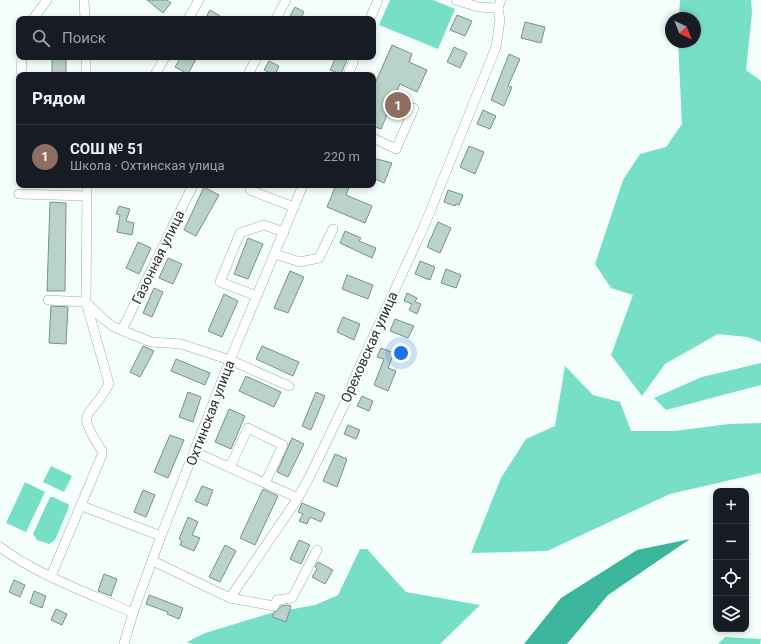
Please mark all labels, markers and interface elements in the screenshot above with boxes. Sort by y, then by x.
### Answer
north arrow [665,12,701,48]
search box [16,16,376,60]
icon: search [30,27,52,49]
text: Поиск [62,29,106,47]
text: Рядом [32,88,86,108]
pin: 1 [385,90,411,120]
text: СОШ № 51 [70,140,144,158]
text: 1 [41,149,49,164]
text: 220 m [323,149,360,164]
text: Школа · Охтинская улица [70,158,224,173]
street label: Газонная улица [128,207,188,307]
street label: Ореховская улица [337,289,401,405]
your location [391,343,411,363]
street label: Охтинская улица [183,358,237,468]
map controls [713,488,749,632]
button: + [713,488,749,524]
button: − [713,524,749,560]
button: locate [713,560,749,596]
button: layers [713,596,749,632]

